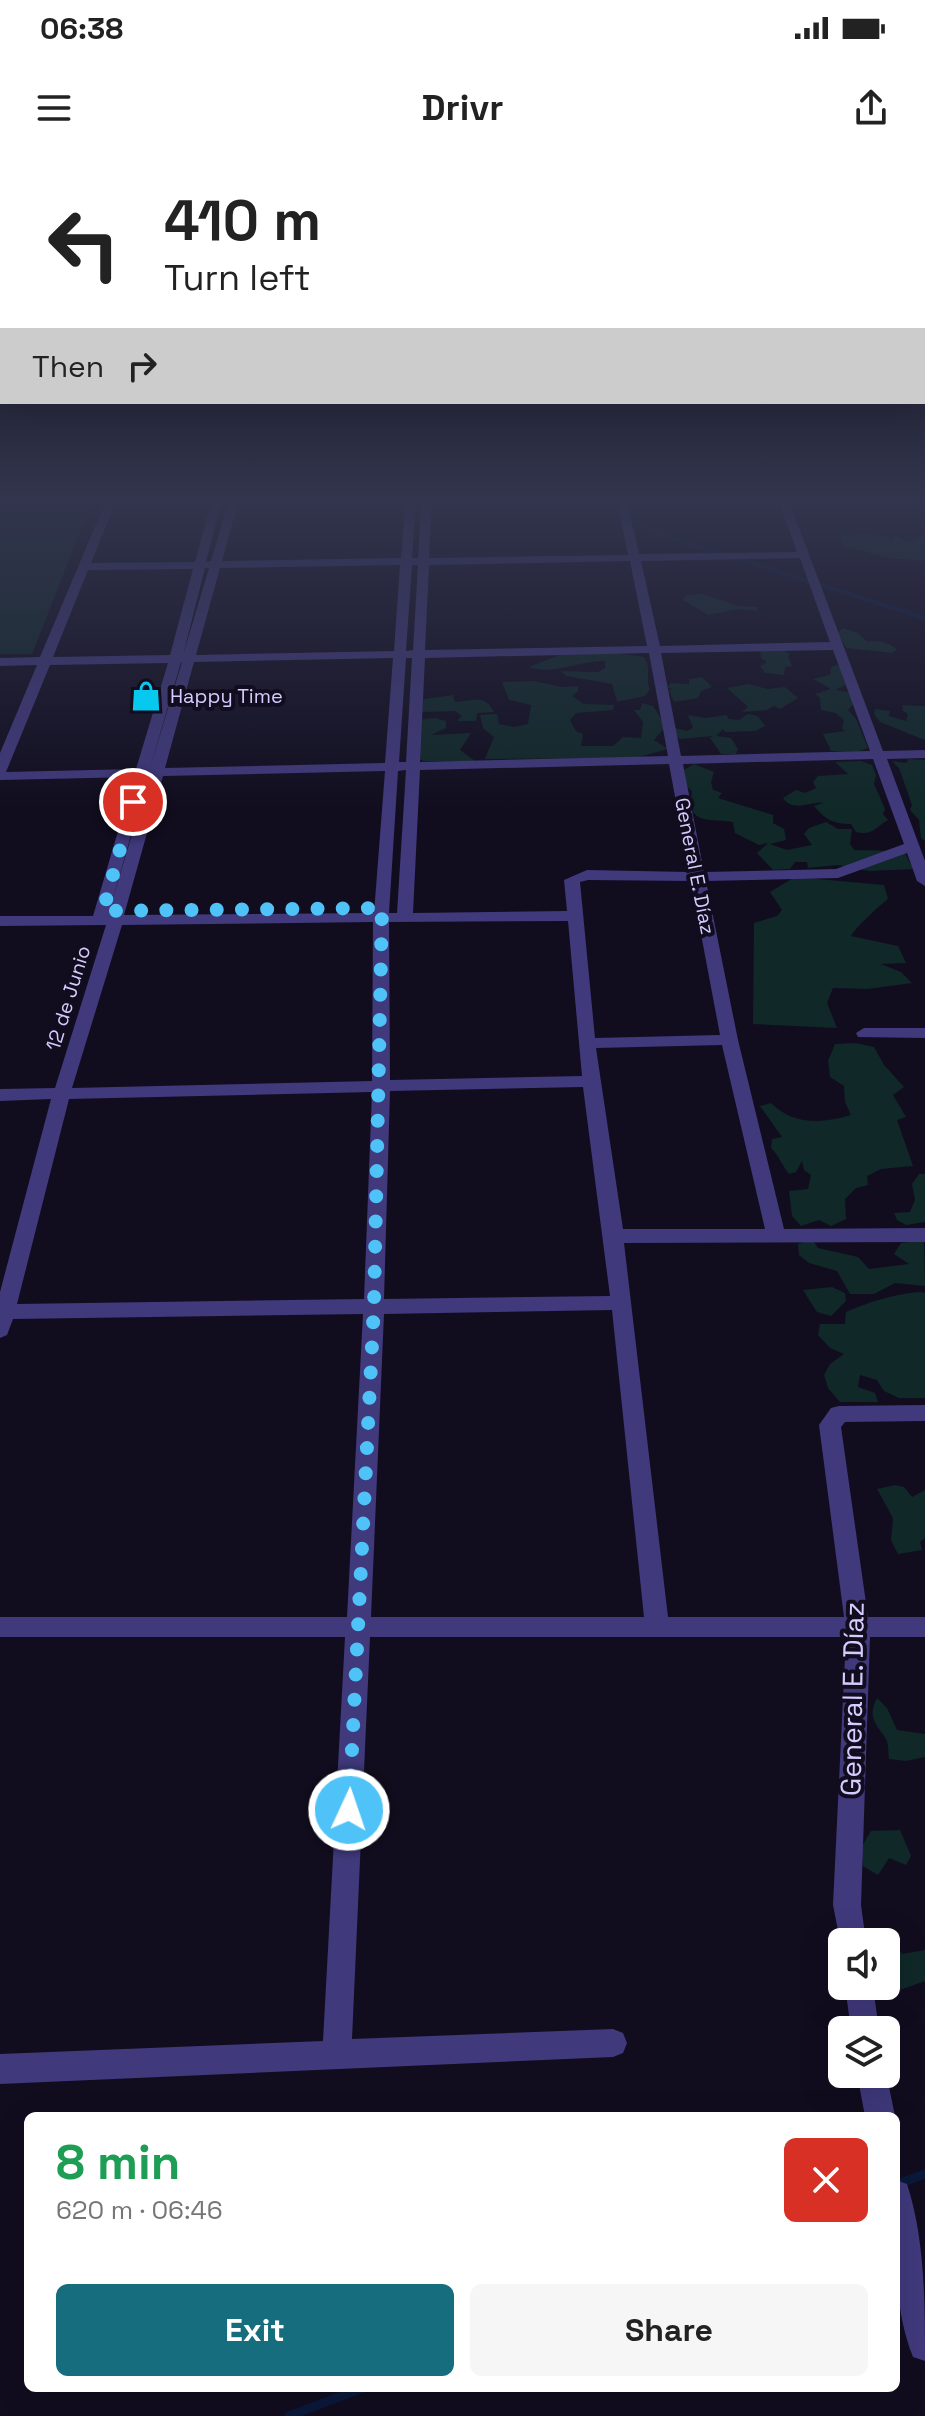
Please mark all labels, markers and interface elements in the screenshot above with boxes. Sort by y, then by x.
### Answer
text: 06:38 [40,9,123,48]
text: Drivr [422,85,503,131]
icon: menu [32,86,76,130]
icon: share [849,86,893,130]
text: 410 m [164,185,321,256]
icon: left [32,192,136,296]
text: Turn left [164,255,311,301]
icon: right [120,344,164,388]
text: Then [32,347,104,386]
shop icon: Happy Time [129,679,163,713]
place label: Happy Time [170,683,283,709]
pin [99,768,167,836]
icon: arrive [111,780,155,824]
street label: General E. Díaz [669,795,721,937]
street label: 12 de Junio [40,942,96,1054]
street label: General E. Díaz [832,1602,872,1796]
position arrow [307,1768,391,1852]
map controls [828,1928,900,2088]
button: sound [828,1928,900,2000]
button: layers [828,2016,900,2088]
text: 8 min [56,2132,180,2193]
button: close [784,2138,868,2222]
text: 620 m · 06:46 [56,2193,223,2227]
button: Exit [56,2284,454,2376]
button: Share [470,2284,868,2376]

